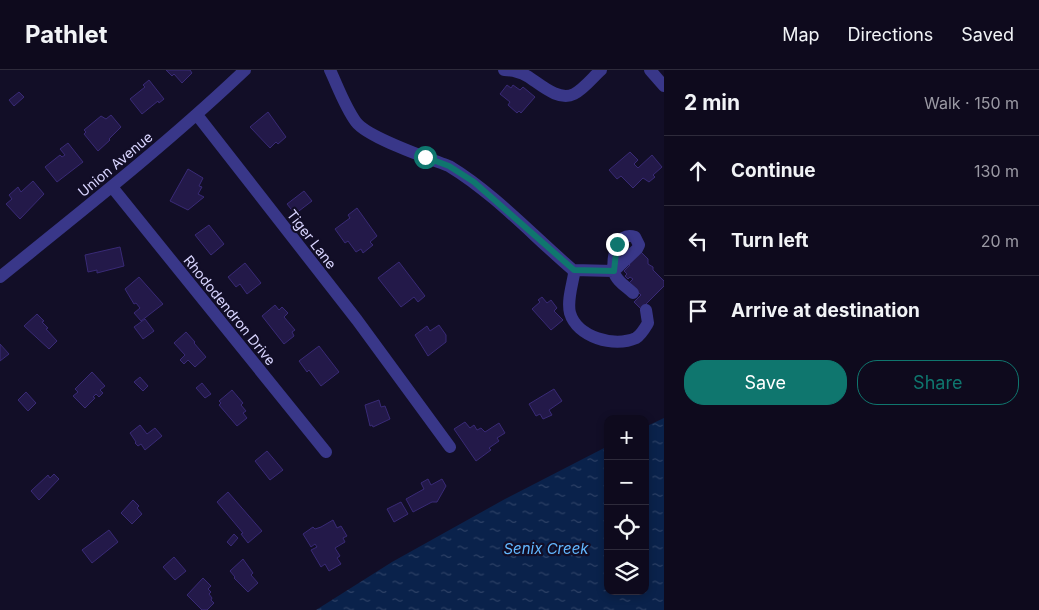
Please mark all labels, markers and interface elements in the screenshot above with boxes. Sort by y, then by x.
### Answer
text: Pathlet [25,20,108,49]
text: Map [782,24,820,45]
text: Directions [848,24,933,45]
text: Saved [961,24,1014,45]
text: 2 min [684,90,740,115]
text: Walk · 150 m [924,93,1019,113]
street label: Union Avenue [74,128,156,200]
route start [414,146,437,169]
icon: ahead [684,157,712,185]
text: Continue [731,159,816,182]
text: 130 m [974,161,1019,181]
street label: Tiger Lane [284,206,340,272]
icon: left [684,227,712,255]
text: Turn left [731,229,809,252]
text: 20 m [981,231,1019,251]
route end [606,233,629,256]
street label: Rhododendron Drive [180,252,280,368]
icon: arrive [684,297,712,325]
text: Arrive at destination [731,299,920,322]
button: Save [684,360,847,405]
button: Share [857,360,1019,405]
map controls [604,415,649,595]
button: + [604,415,649,460]
button: − [604,460,649,505]
button: locate [604,505,649,550]
water label: Senix Creek [503,539,589,558]
button: layers [604,550,649,595]

